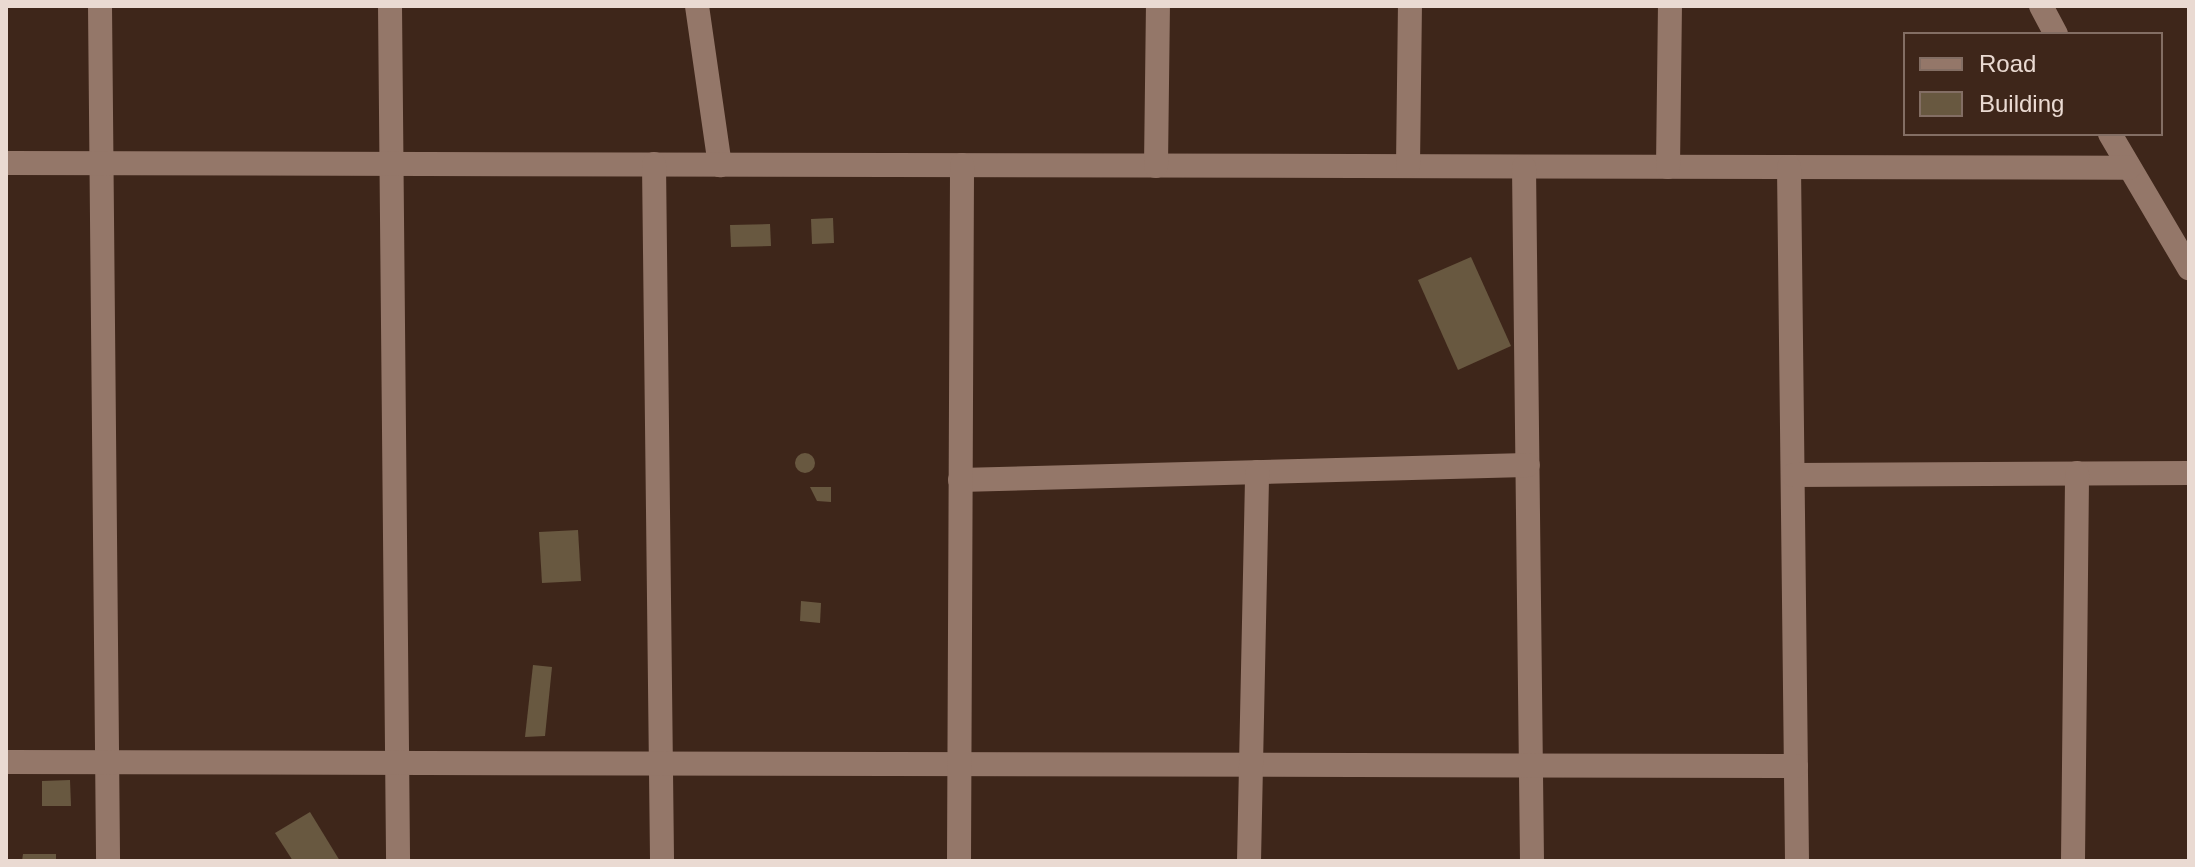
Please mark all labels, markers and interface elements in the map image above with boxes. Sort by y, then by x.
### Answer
legend [1903,32,2163,136]
text: Road [1979,50,2036,77]
text: Building [1979,90,2064,117]

